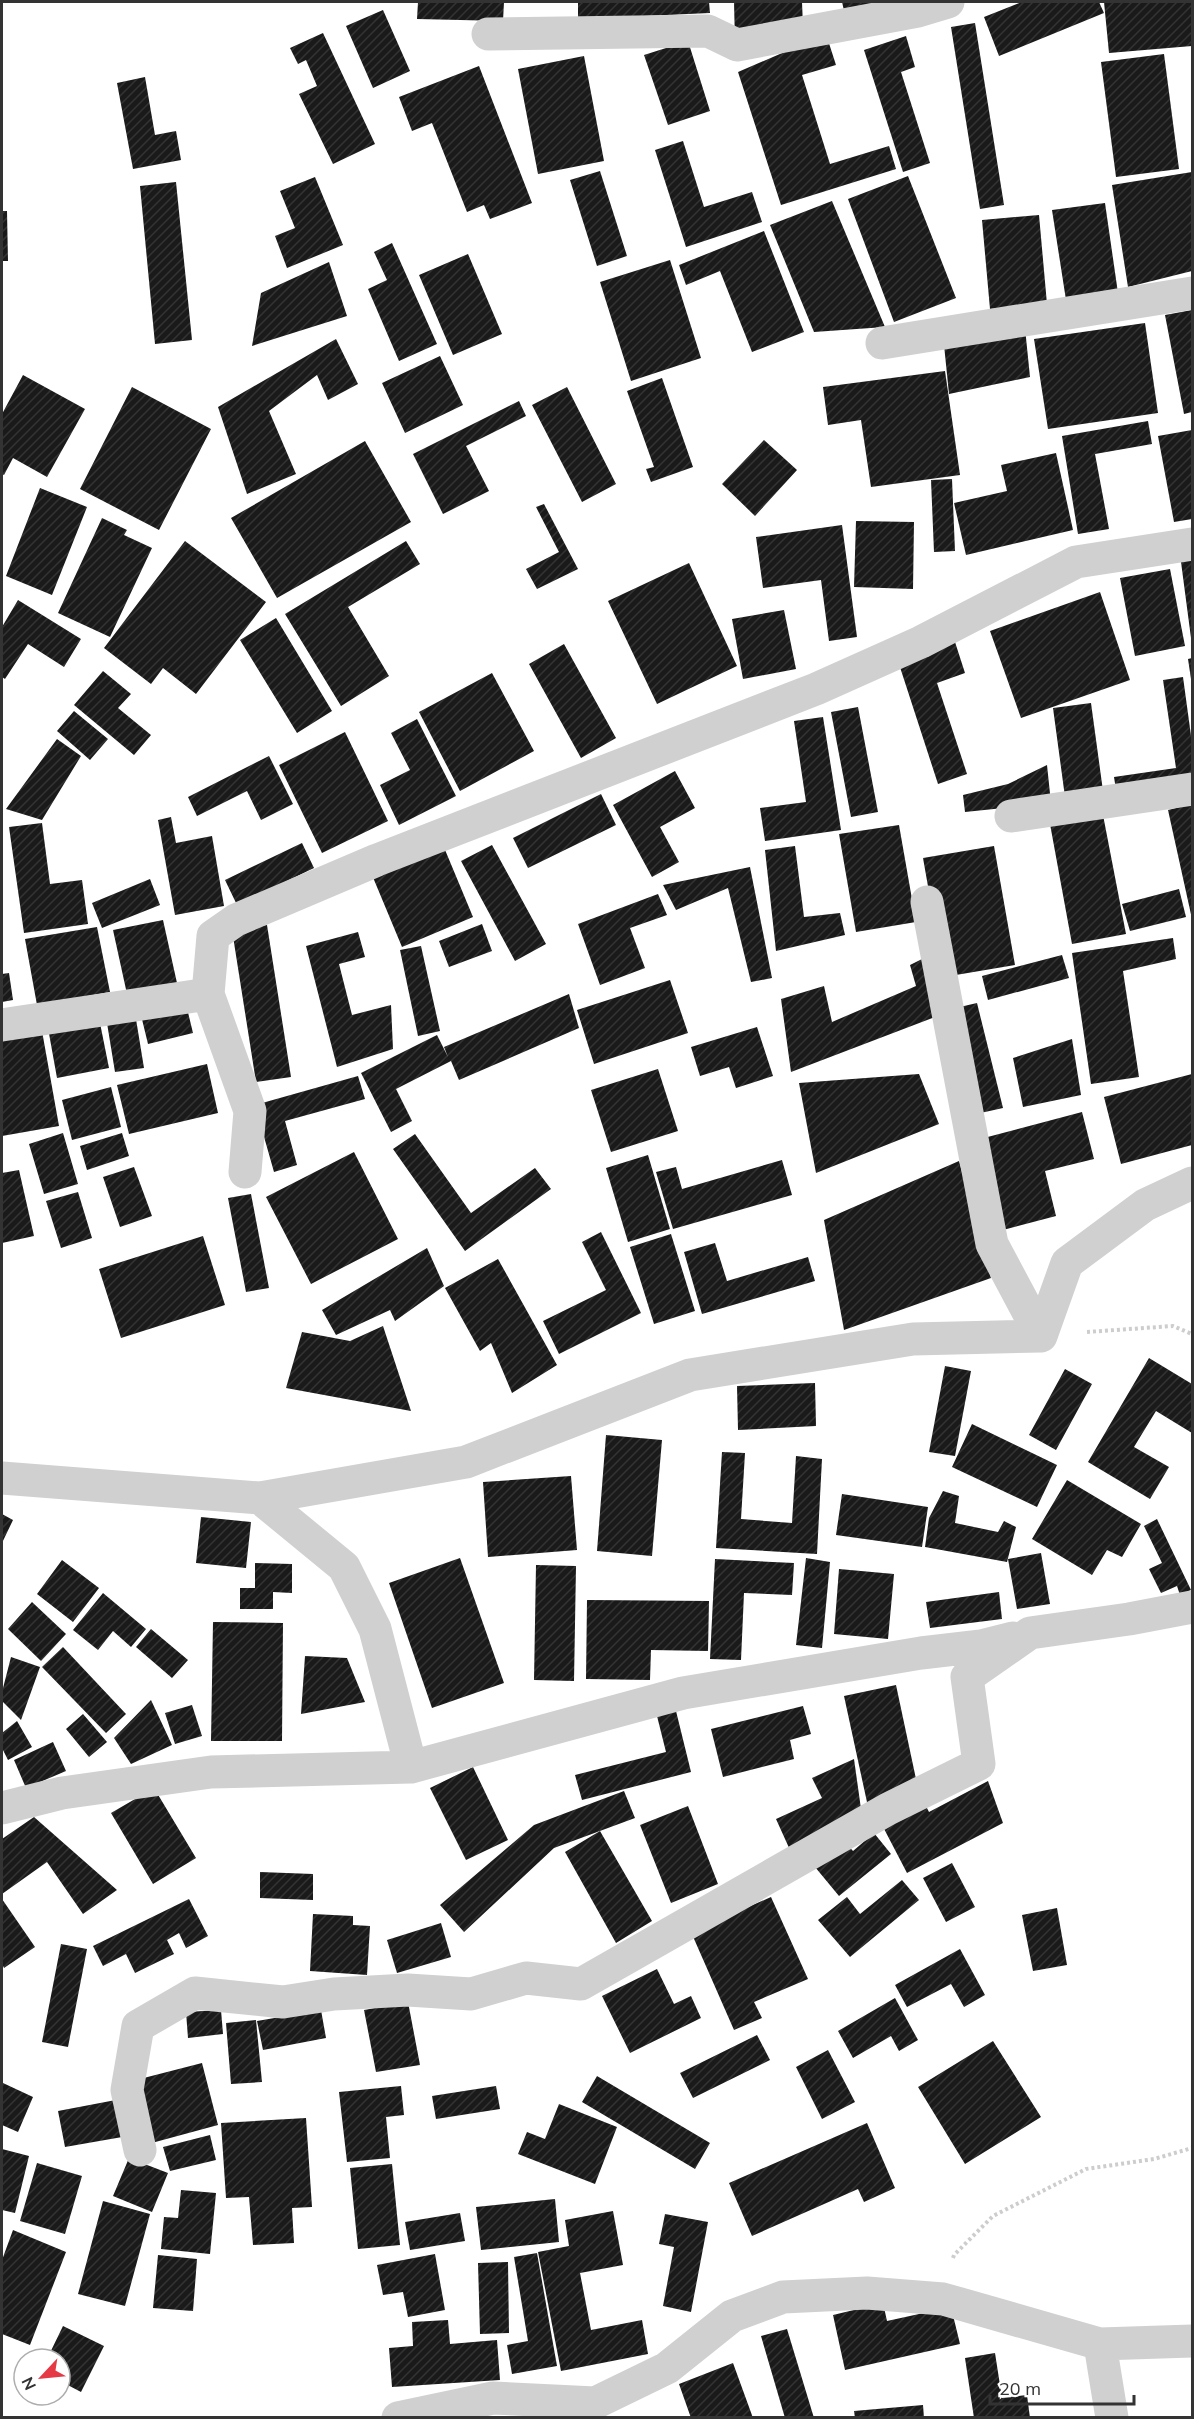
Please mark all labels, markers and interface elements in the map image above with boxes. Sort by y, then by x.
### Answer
north arrow [12,2347,72,2407]
scale bar [990,2368,1134,2406]
text: N [17,2374,40,2393]
text: 20 m [999,2377,1041,2400]

